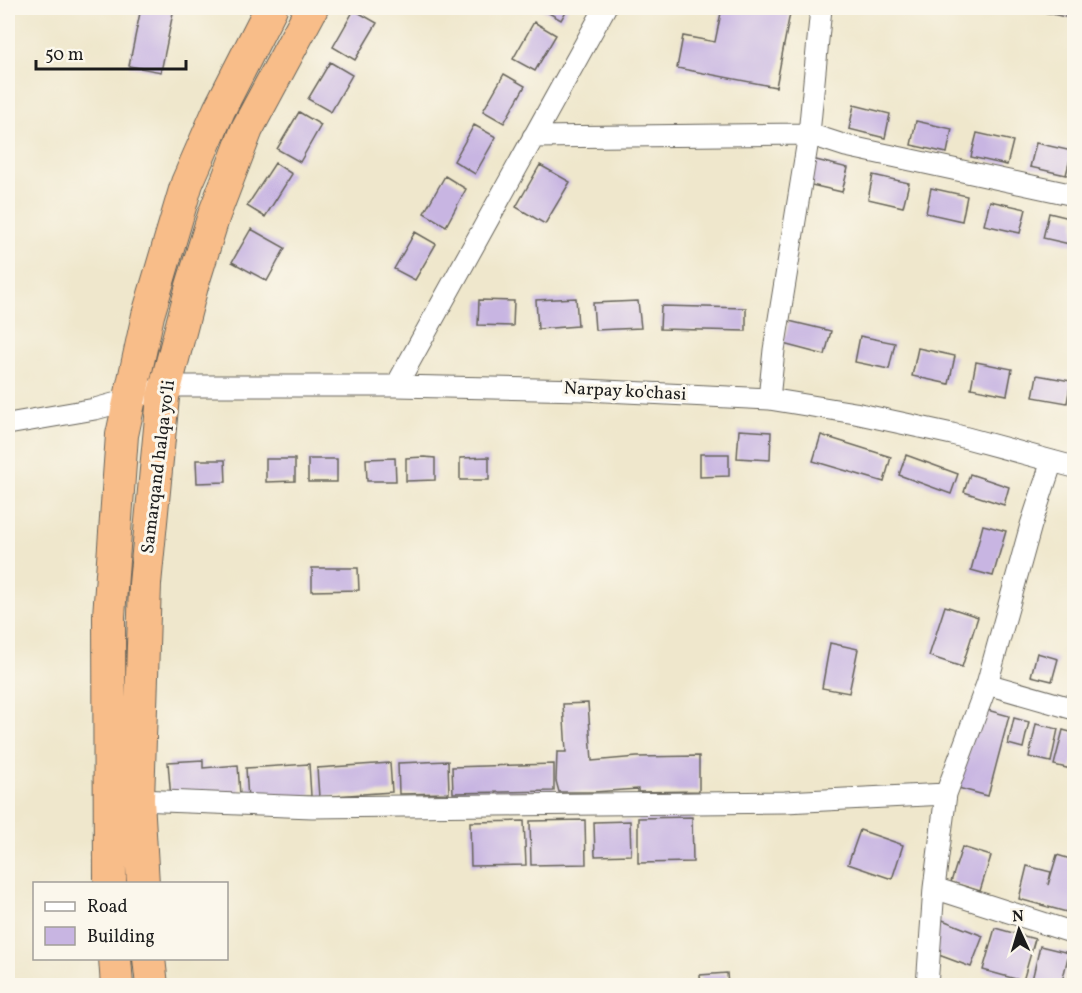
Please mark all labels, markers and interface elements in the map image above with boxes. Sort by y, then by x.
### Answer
scale bar [36,33,186,71]
text: 50 m [45,43,84,68]
street label: Narpay ko'chasi [563,376,687,408]
street label: Samarqand halqa yoʻli [136,379,182,555]
legend [33,882,228,960]
text: Road [87,895,128,920]
north arrow [989,900,1049,960]
text: N [1012,906,1025,928]
text: Building [87,925,155,950]

